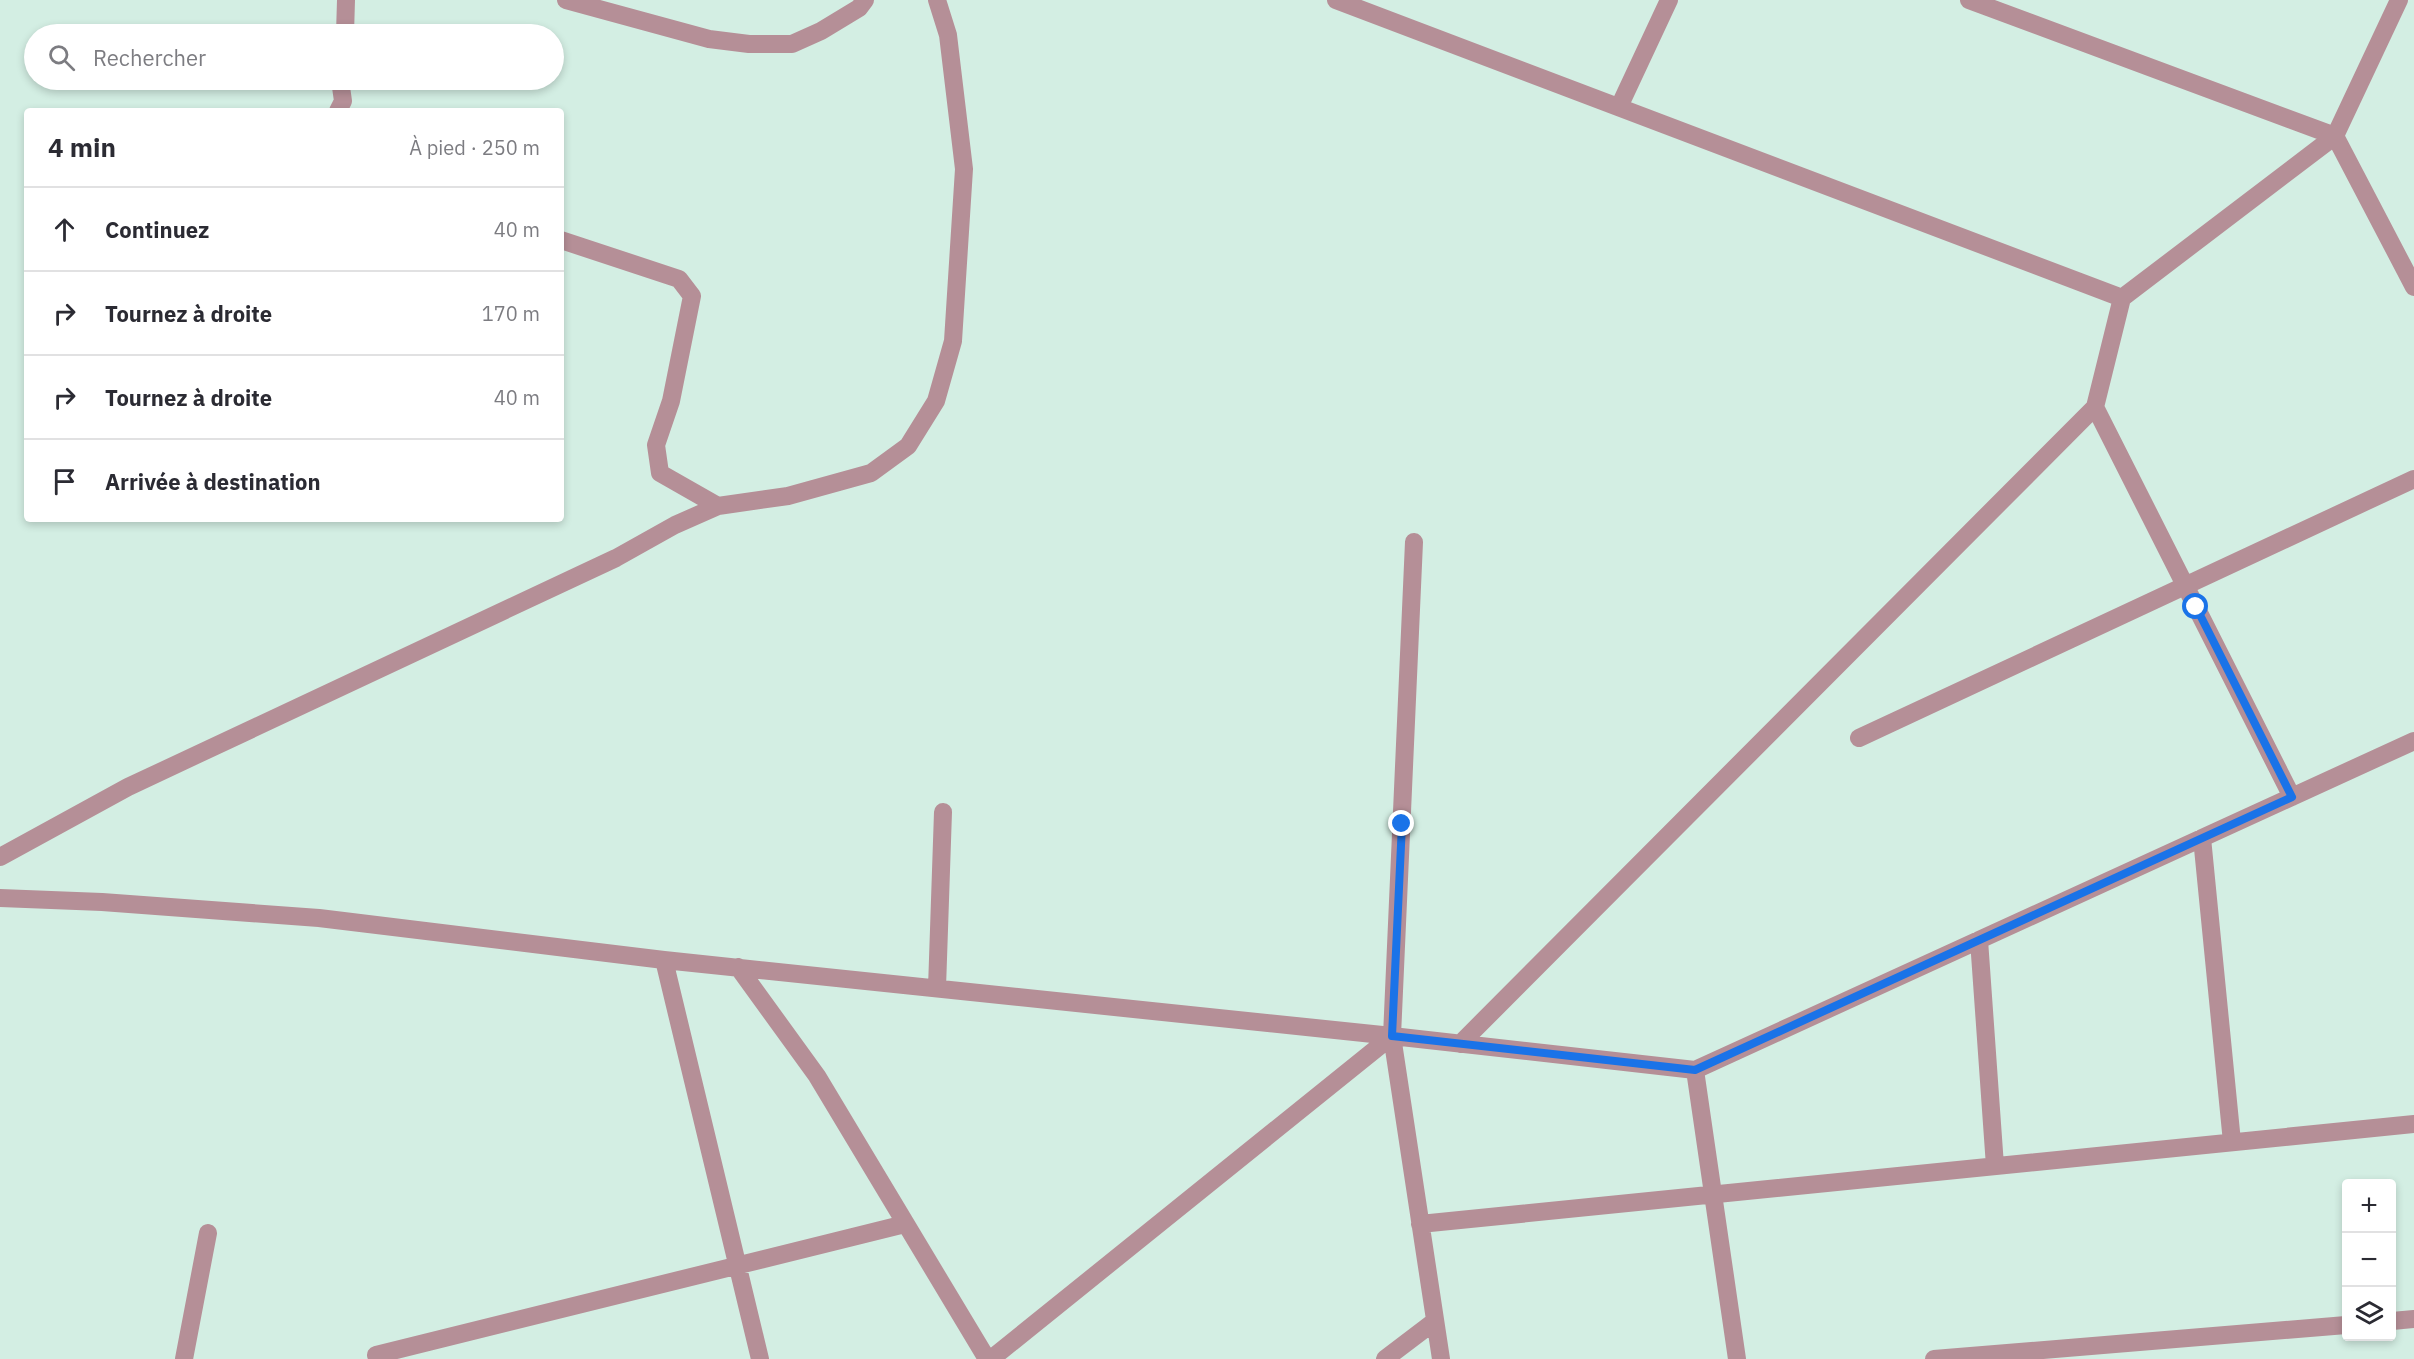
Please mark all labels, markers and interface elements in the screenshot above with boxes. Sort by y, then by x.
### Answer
search box [24,24,564,90]
icon: search [45,41,78,74]
text: Rechercher [93,43,206,72]
text: 4 min [48,130,116,164]
text: À pied · 250 m [409,134,540,161]
icon: ahead [48,213,81,246]
text: Continuez [105,215,209,244]
text: 40 m [494,216,540,243]
icon: right [48,297,81,330]
text: Tournez à droite [105,299,272,328]
text: 170 m [482,300,540,327]
icon: right [48,381,81,414]
text: Tournez à droite [105,383,272,412]
text: 40 m [494,384,540,411]
icon: arrive [48,465,81,498]
text: Arrivée à destination [105,467,321,496]
route start [2182,593,2208,619]
route end [1388,810,1414,836]
map controls [2342,1179,2396,1341]
button: + [2342,1179,2396,1233]
button: − [2342,1233,2396,1287]
button: layers [2342,1287,2396,1341]

